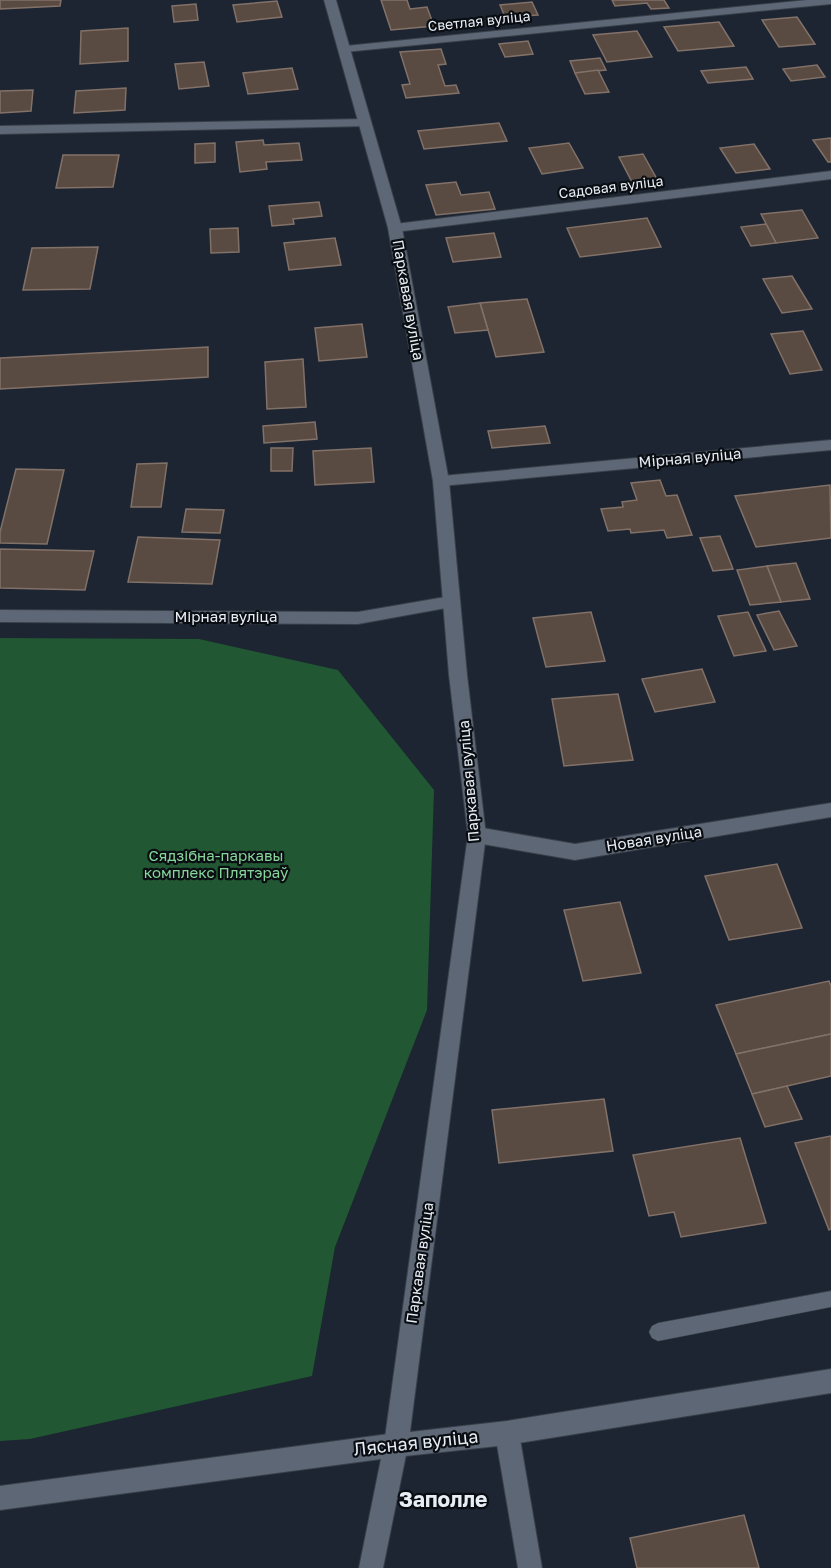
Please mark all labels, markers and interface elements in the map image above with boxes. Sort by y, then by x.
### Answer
street label: Светлая вуліца [427,7,531,34]
street label: Садовая вуліца [558,172,664,201]
street label: Паркавая вуліца [390,238,428,362]
street label: Мірная вуліца [638,444,742,470]
street label: Мірная вуліца [174,607,278,625]
street label: Паркавая вуліца [454,719,482,843]
street label: Новая вуліца [605,822,703,854]
park label: Сядзібна-паркавы комплекс Плятэраў [144,846,289,881]
street label: Паркавая вуліца [402,1201,436,1325]
street label: Лясная вуліца [352,1425,479,1459]
district label: Заполле [399,1486,487,1512]

